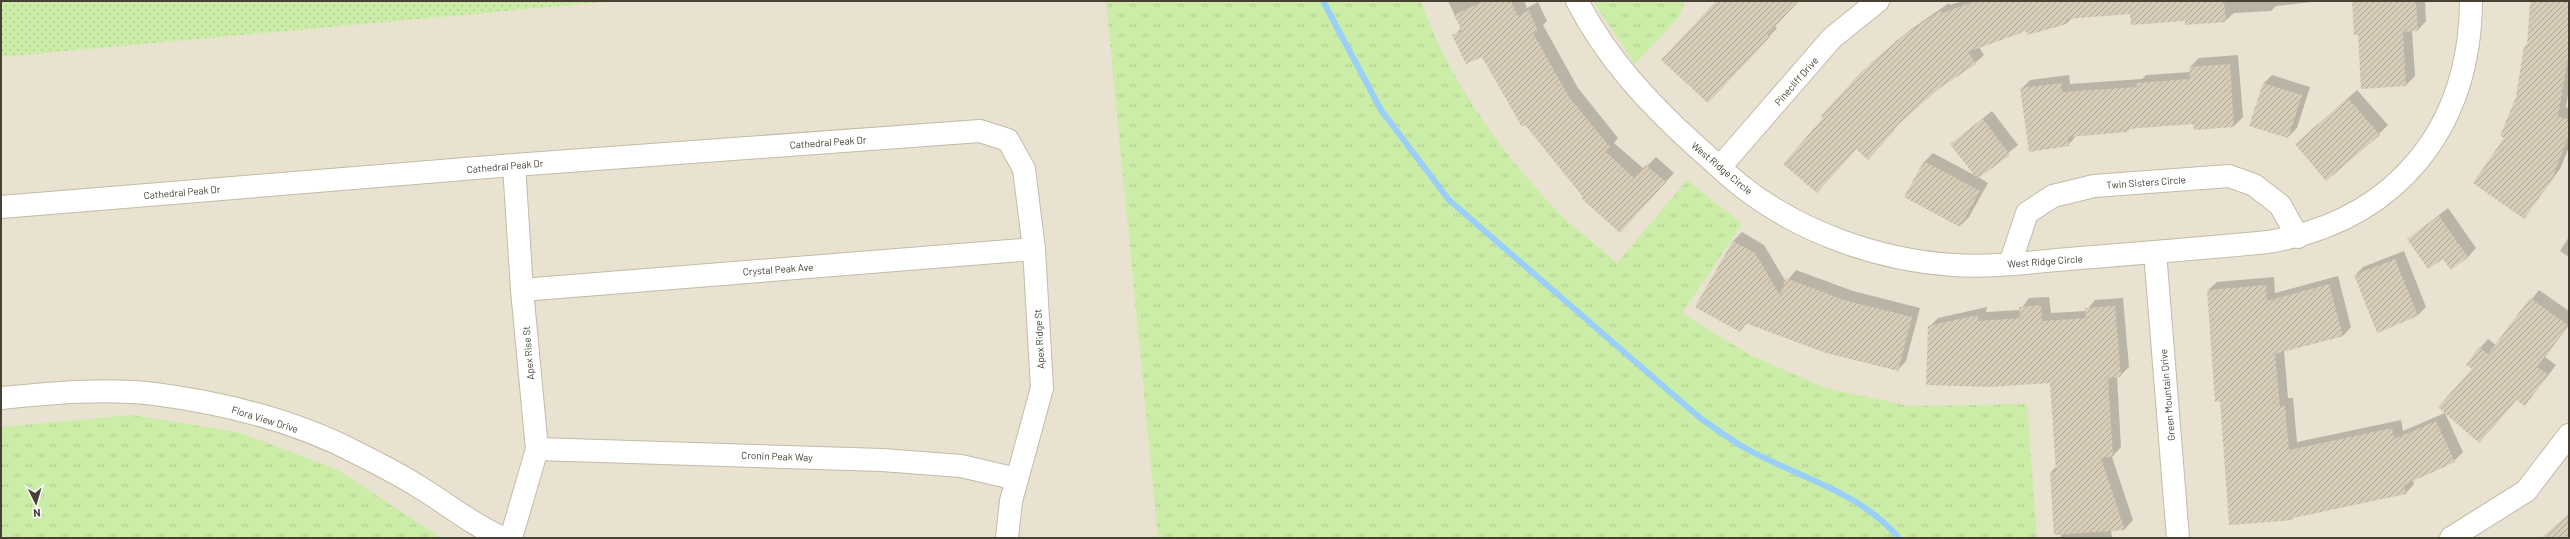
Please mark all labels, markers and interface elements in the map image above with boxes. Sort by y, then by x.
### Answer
street label: Pinecliff Drive [1772,54,1820,108]
street label: Cathedral Peak Dr [789,133,867,151]
street label: West Ridge Circle [1689,139,1755,197]
street label: Cathedral Peak Dr [466,157,544,175]
street label: Twin Sisters Circle [2106,173,2186,191]
street label: Cathedral Peak Dr [143,183,221,201]
street label: West Ridge Circle [2007,252,2083,270]
street label: Crystal Peak Ave [742,261,814,277]
street label: Apex Ridge St [1031,308,1047,369]
street label: Apex Rise St [520,325,536,380]
street label: Green Mountain Drive [2157,349,2177,441]
street label: Flora View Drive [230,403,300,435]
street label: Cronin Peak Way [741,449,813,463]
north arrow [16,483,56,523]
text: N [33,507,41,520]

